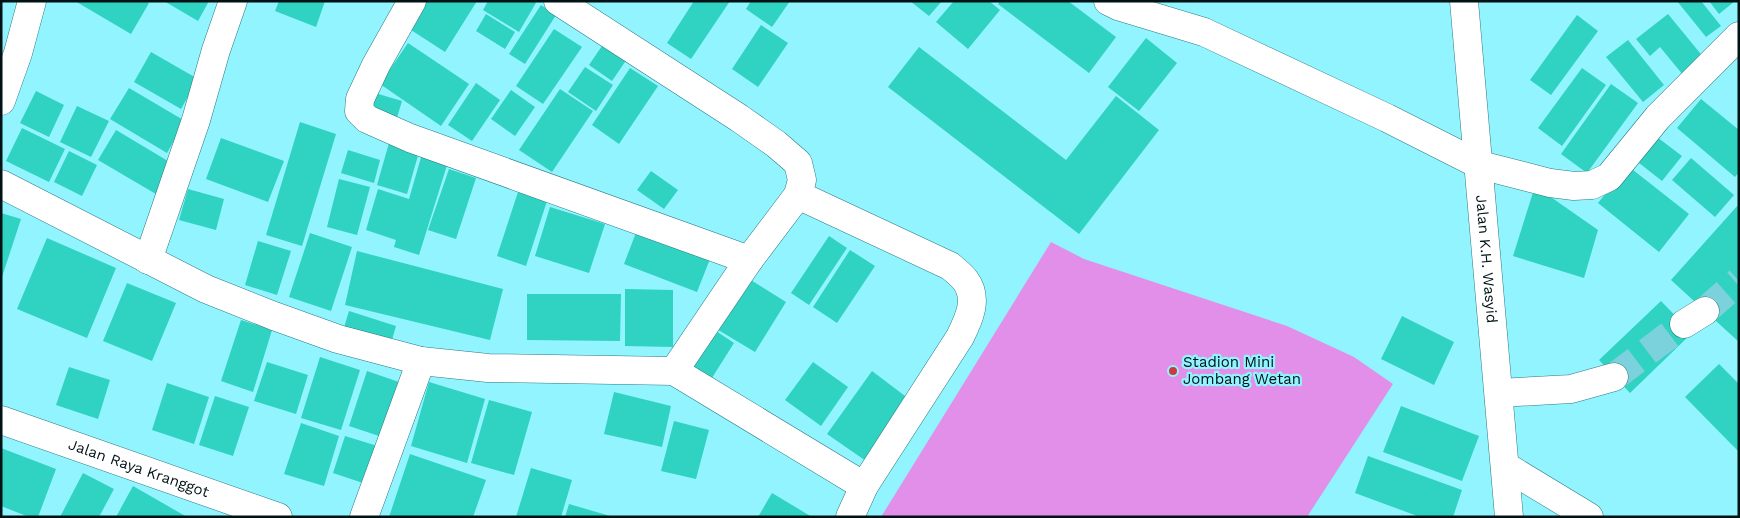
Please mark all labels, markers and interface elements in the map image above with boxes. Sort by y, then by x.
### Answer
street label: Jalan K.H. Wasyid [1472,194,1501,324]
place label: Stadion Mini Jombang Wetan [1183,353,1301,388]
marker: Stadion Mini Jombang Wetan [1167,365,1179,377]
street label: Jalan Raya Kranggot [66,435,212,501]

